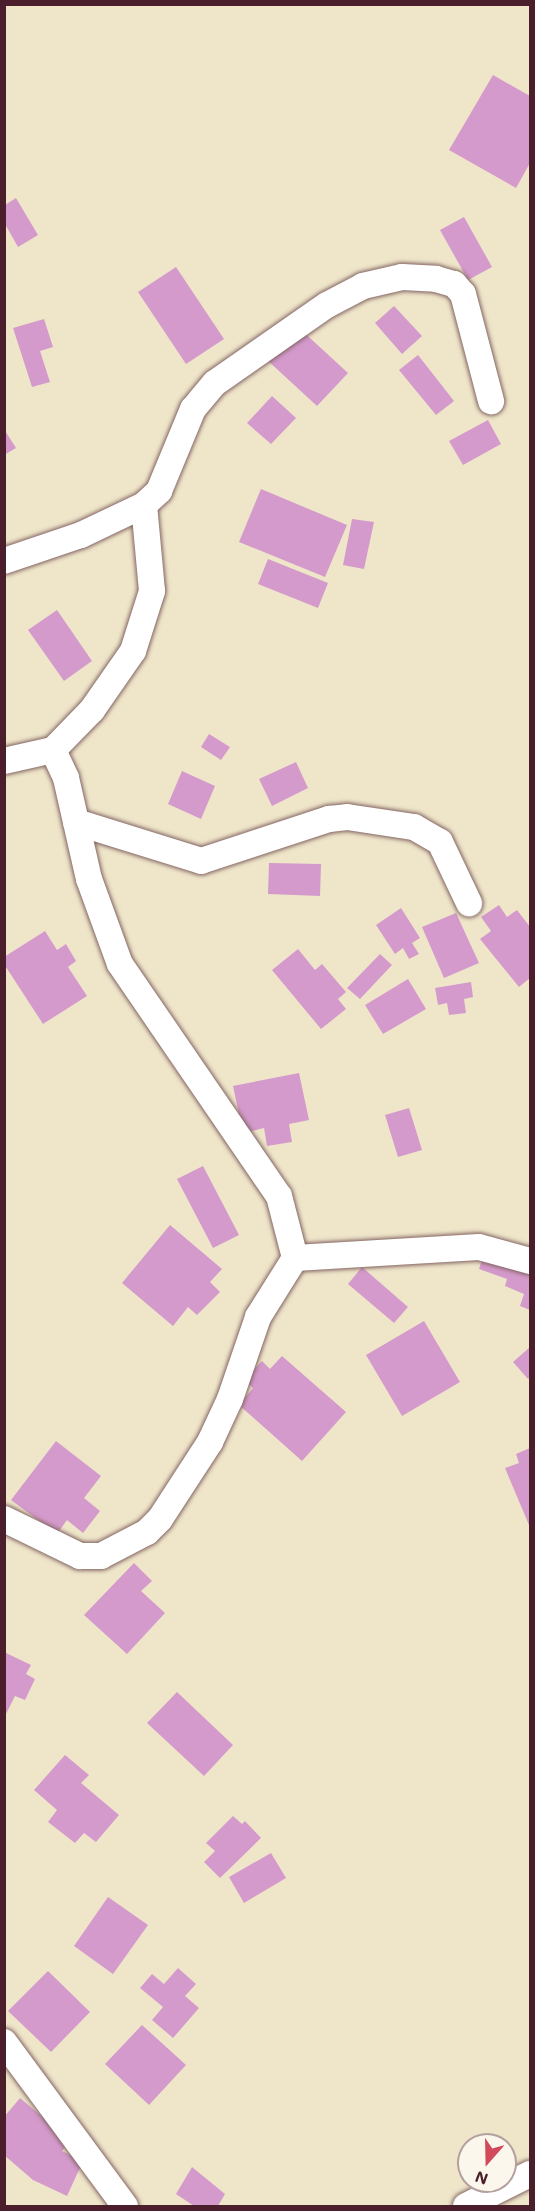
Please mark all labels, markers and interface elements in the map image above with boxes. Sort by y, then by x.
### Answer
north arrow [457,2133,517,2193]
text: N [472,2167,491,2190]

